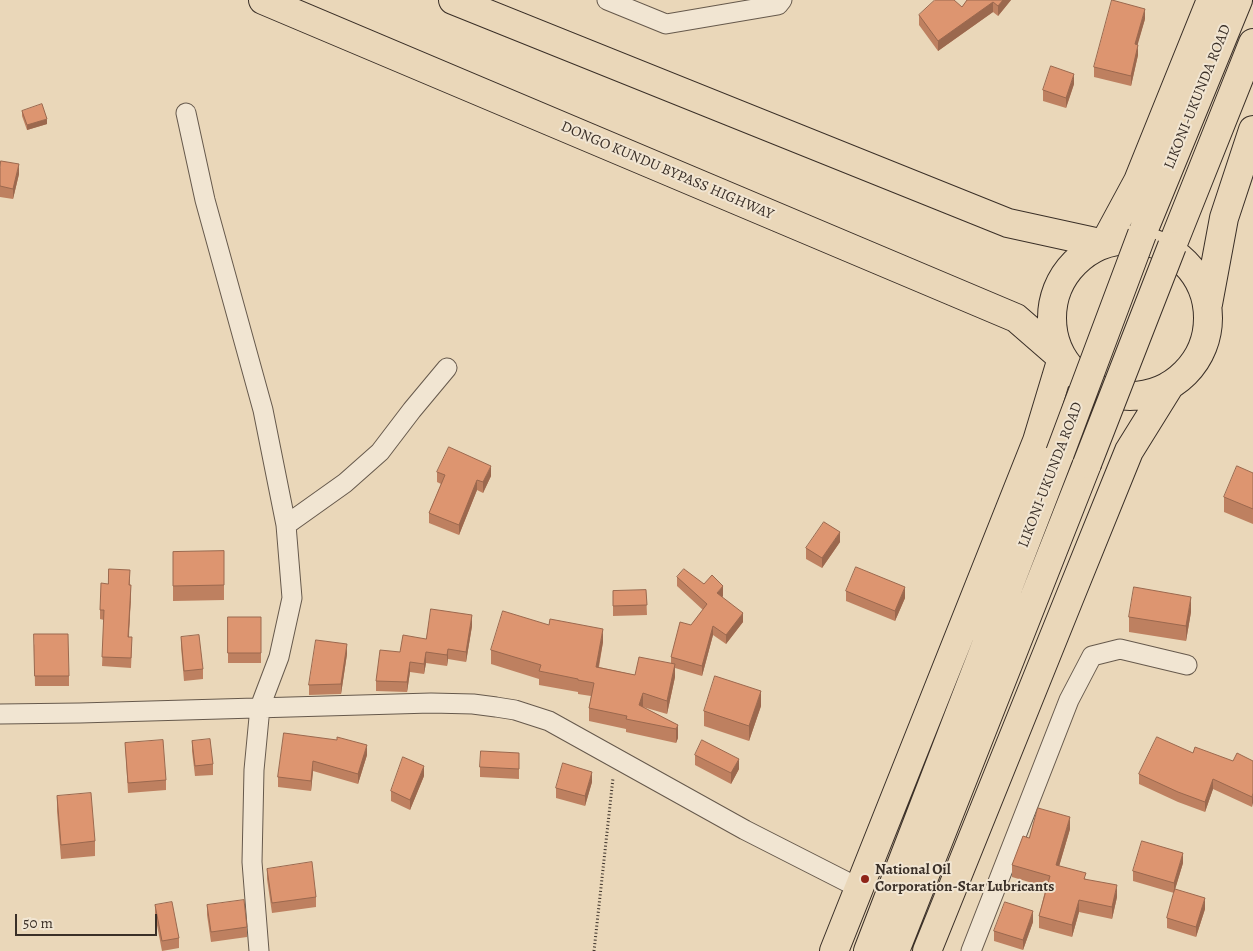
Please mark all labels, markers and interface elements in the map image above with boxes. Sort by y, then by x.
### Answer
street label: LIKONI-UKUNDA ROAD [1161,22,1235,172]
street label: DONGO KUNDU BYPASS HIGHWAY [558,118,776,224]
street label: LIKONI-UKUNDA ROAD [1015,400,1087,550]
place label: National Oil Corporation-Star Lubricants [875,861,1054,896]
marker: National Oil Corporation-Star Lubricants [859,873,871,885]
scale bar [18,904,160,936]
text: 50 m [23,913,53,933]

